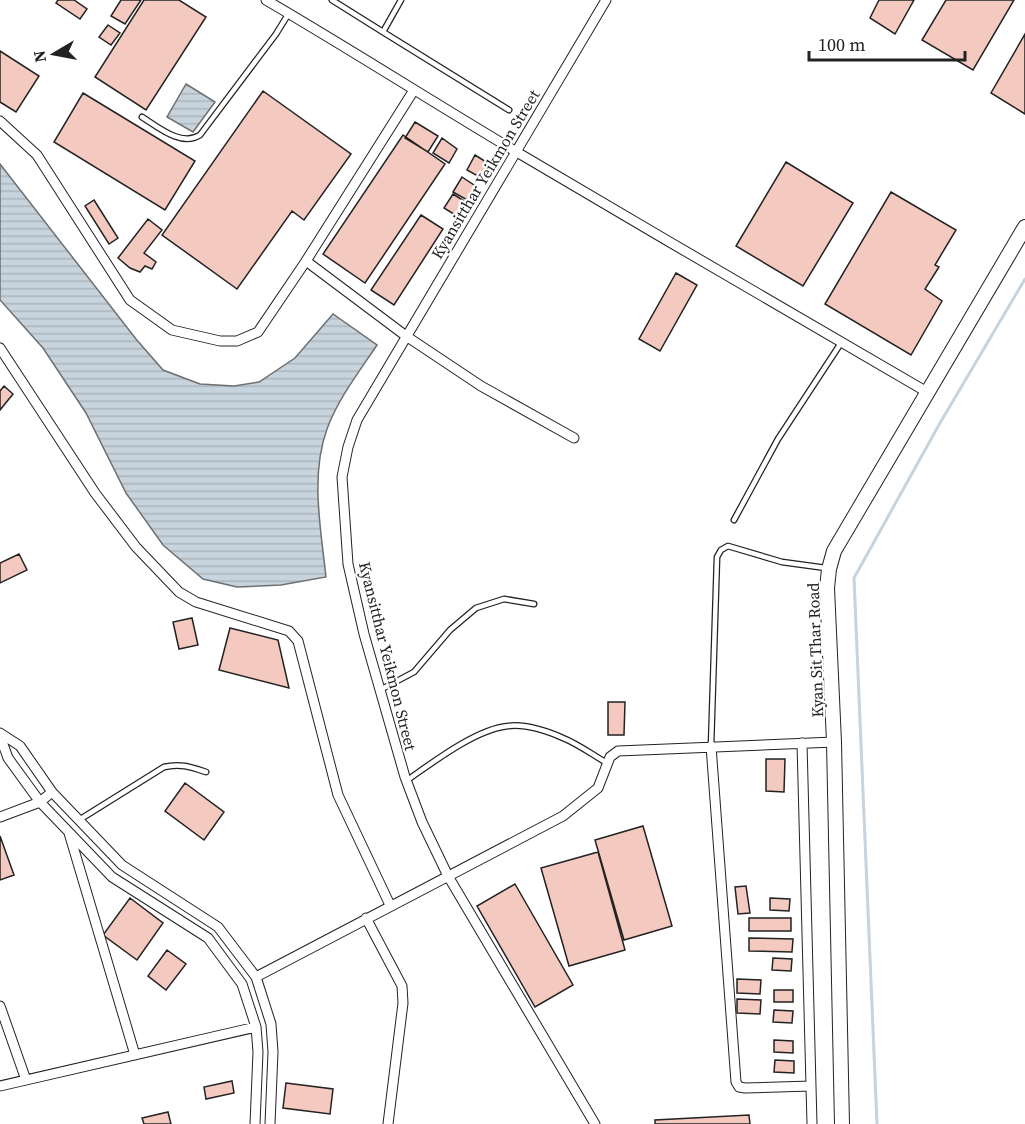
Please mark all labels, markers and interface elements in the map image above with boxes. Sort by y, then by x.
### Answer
north arrow [24,24,84,84]
scale bar [809,24,965,62]
text: 100 m [818,32,865,57]
text: N [27,49,51,64]
street label: Kyansitthar Yeikmon Street [426,85,545,263]
street label: Kyansitthar Yeikmon Street [354,559,422,753]
street label: Kyan Sit Thar Road [802,582,828,718]

